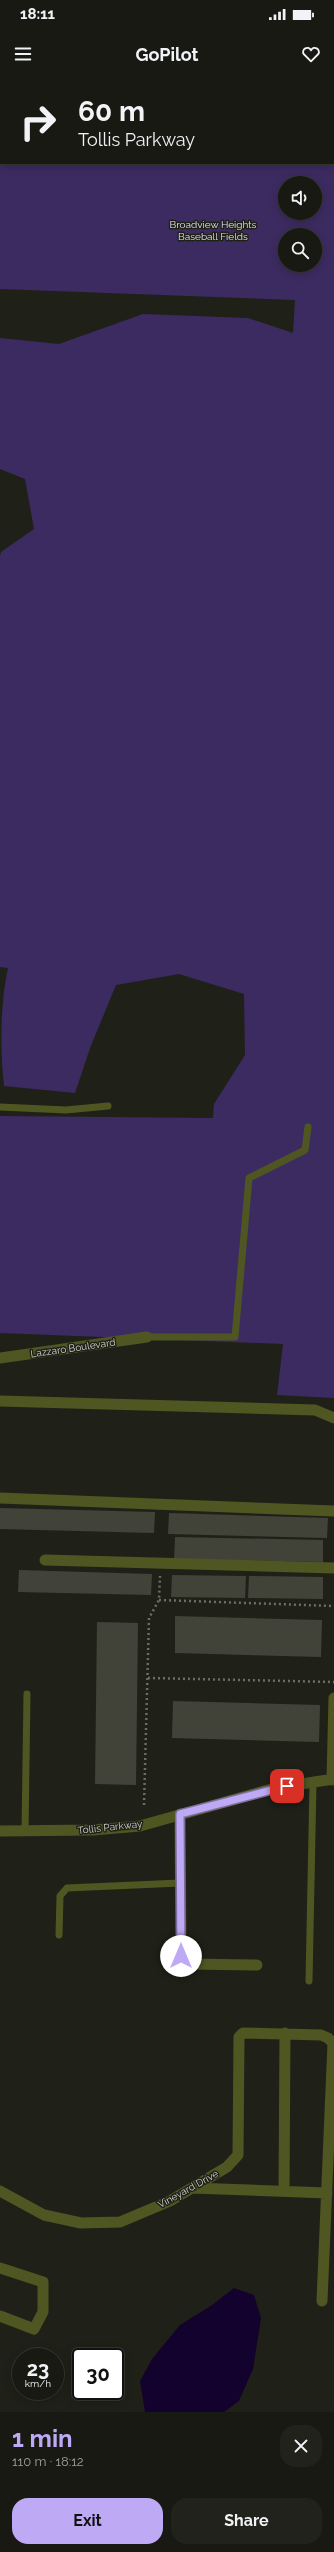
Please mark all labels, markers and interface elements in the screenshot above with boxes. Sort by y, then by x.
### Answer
text: 18:11 [20,5,55,23]
icon: menu [12,43,34,65]
icon: heart [300,43,322,65]
text: GoPilot [136,44,198,65]
text: 60 m [78,95,145,128]
icon: right [12,96,64,148]
text: Tollis Parkway [78,129,195,150]
map controls [278,176,322,272]
button: sound [278,176,322,220]
park label: Broadview Heights Baseball Fields [170,219,257,242]
button: search [278,228,322,272]
street label: Lazzaro Boulevard [30,1337,116,1359]
pin [270,1769,304,1803]
icon: arrive [276,1775,298,1797]
street label: Tollis Parkway [77,1818,144,1836]
position arrow [160,1935,202,1977]
street label: Vineyard Drive [156,2168,220,2210]
speed limit sign: 30 [72,2348,124,2400]
text: 23 [27,2357,49,2381]
text: km/h [25,2378,51,2389]
text: 1 min [12,2424,73,2453]
button: close [280,2425,322,2467]
text: 110 m · 18:12 [12,2454,84,2469]
button: Exit [12,2498,163,2544]
button: Share [171,2498,322,2544]

